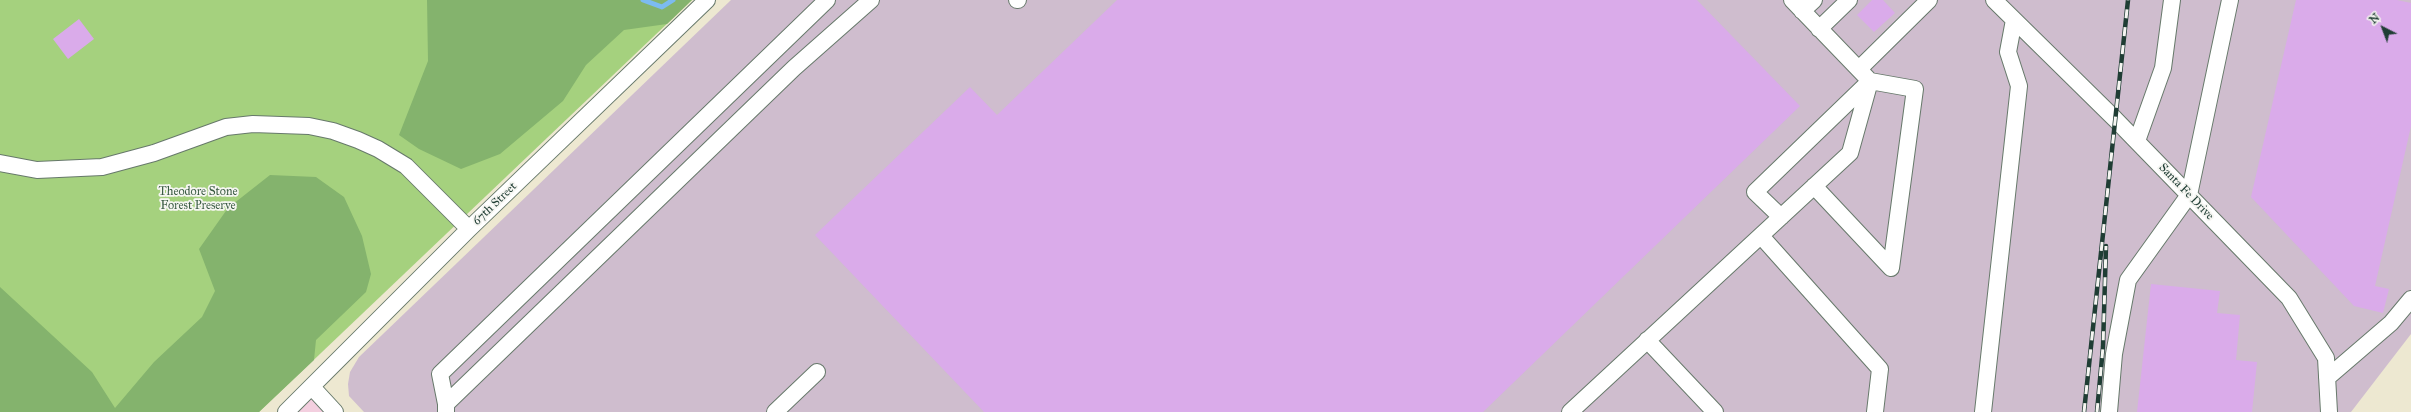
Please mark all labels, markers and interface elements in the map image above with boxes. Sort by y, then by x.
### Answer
north arrow [2363,8,2403,48]
text: N [2367,11,2382,27]
street label: Santa Fe Drive [2155,161,2217,223]
street label: 67th Street [470,179,520,229]
park label: Theodore Stone Forest Preserve [159,185,237,213]

